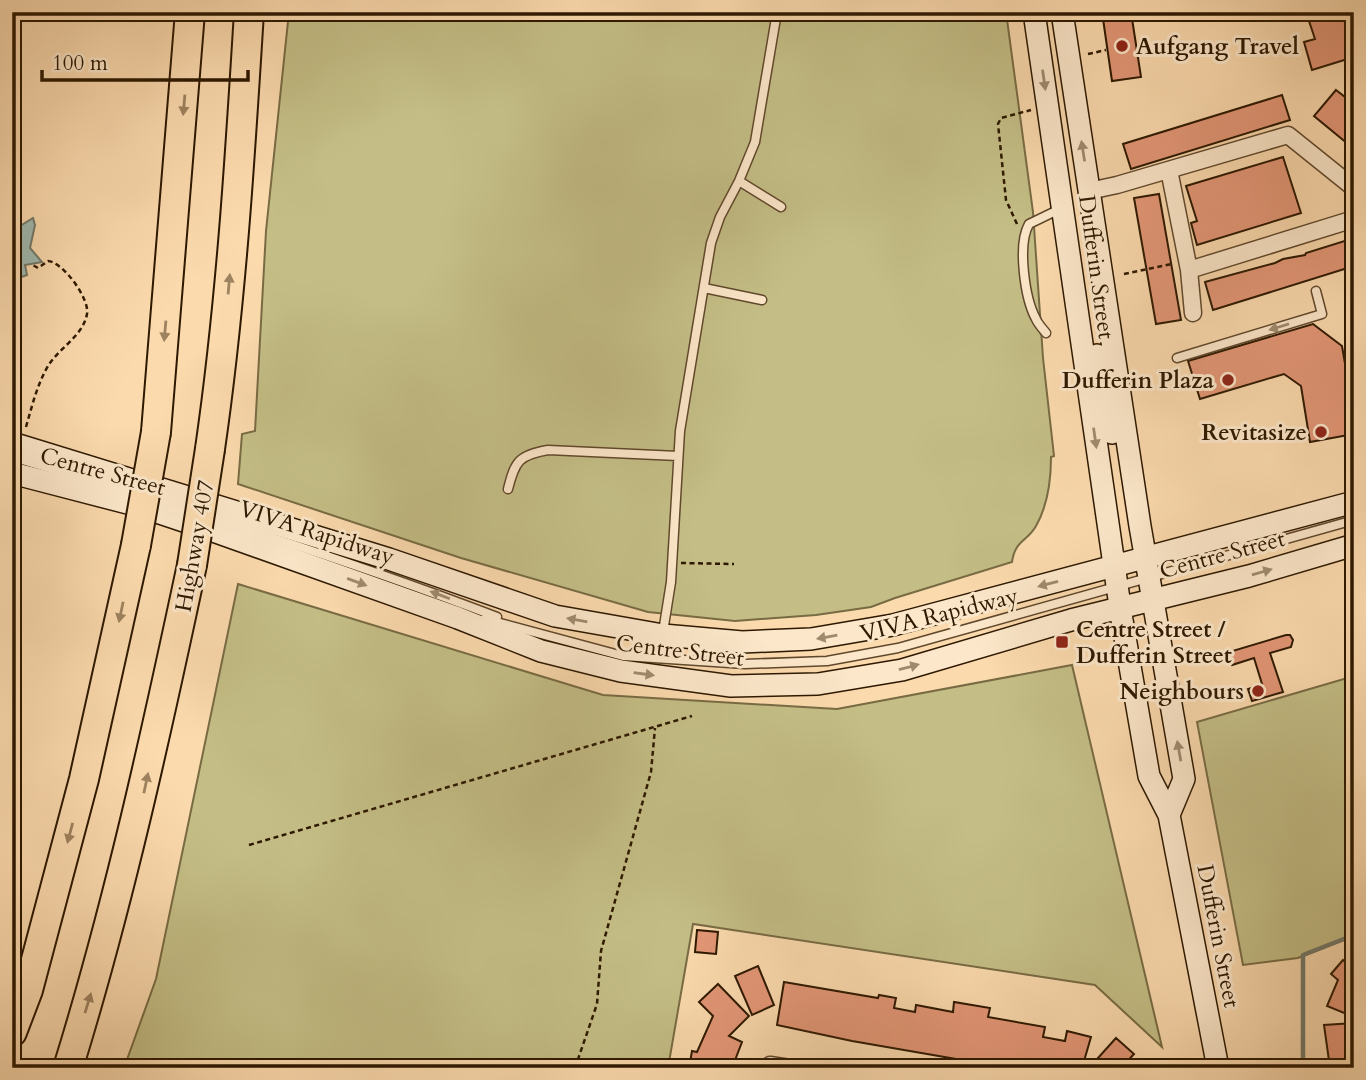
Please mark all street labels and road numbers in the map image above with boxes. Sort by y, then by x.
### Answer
street label: Dufferin Street [1071,193,1122,341]
street label: Centre Street [37,440,169,503]
street label: Highway 407 [168,478,221,614]
street label: VIVA Rapidway [235,493,398,572]
street label: Centre Street [1156,523,1288,586]
street label: VIVA Rapidway [857,580,1021,649]
street label: Centre Street [614,627,746,674]
street label: Dufferin Street [1189,862,1248,1010]

